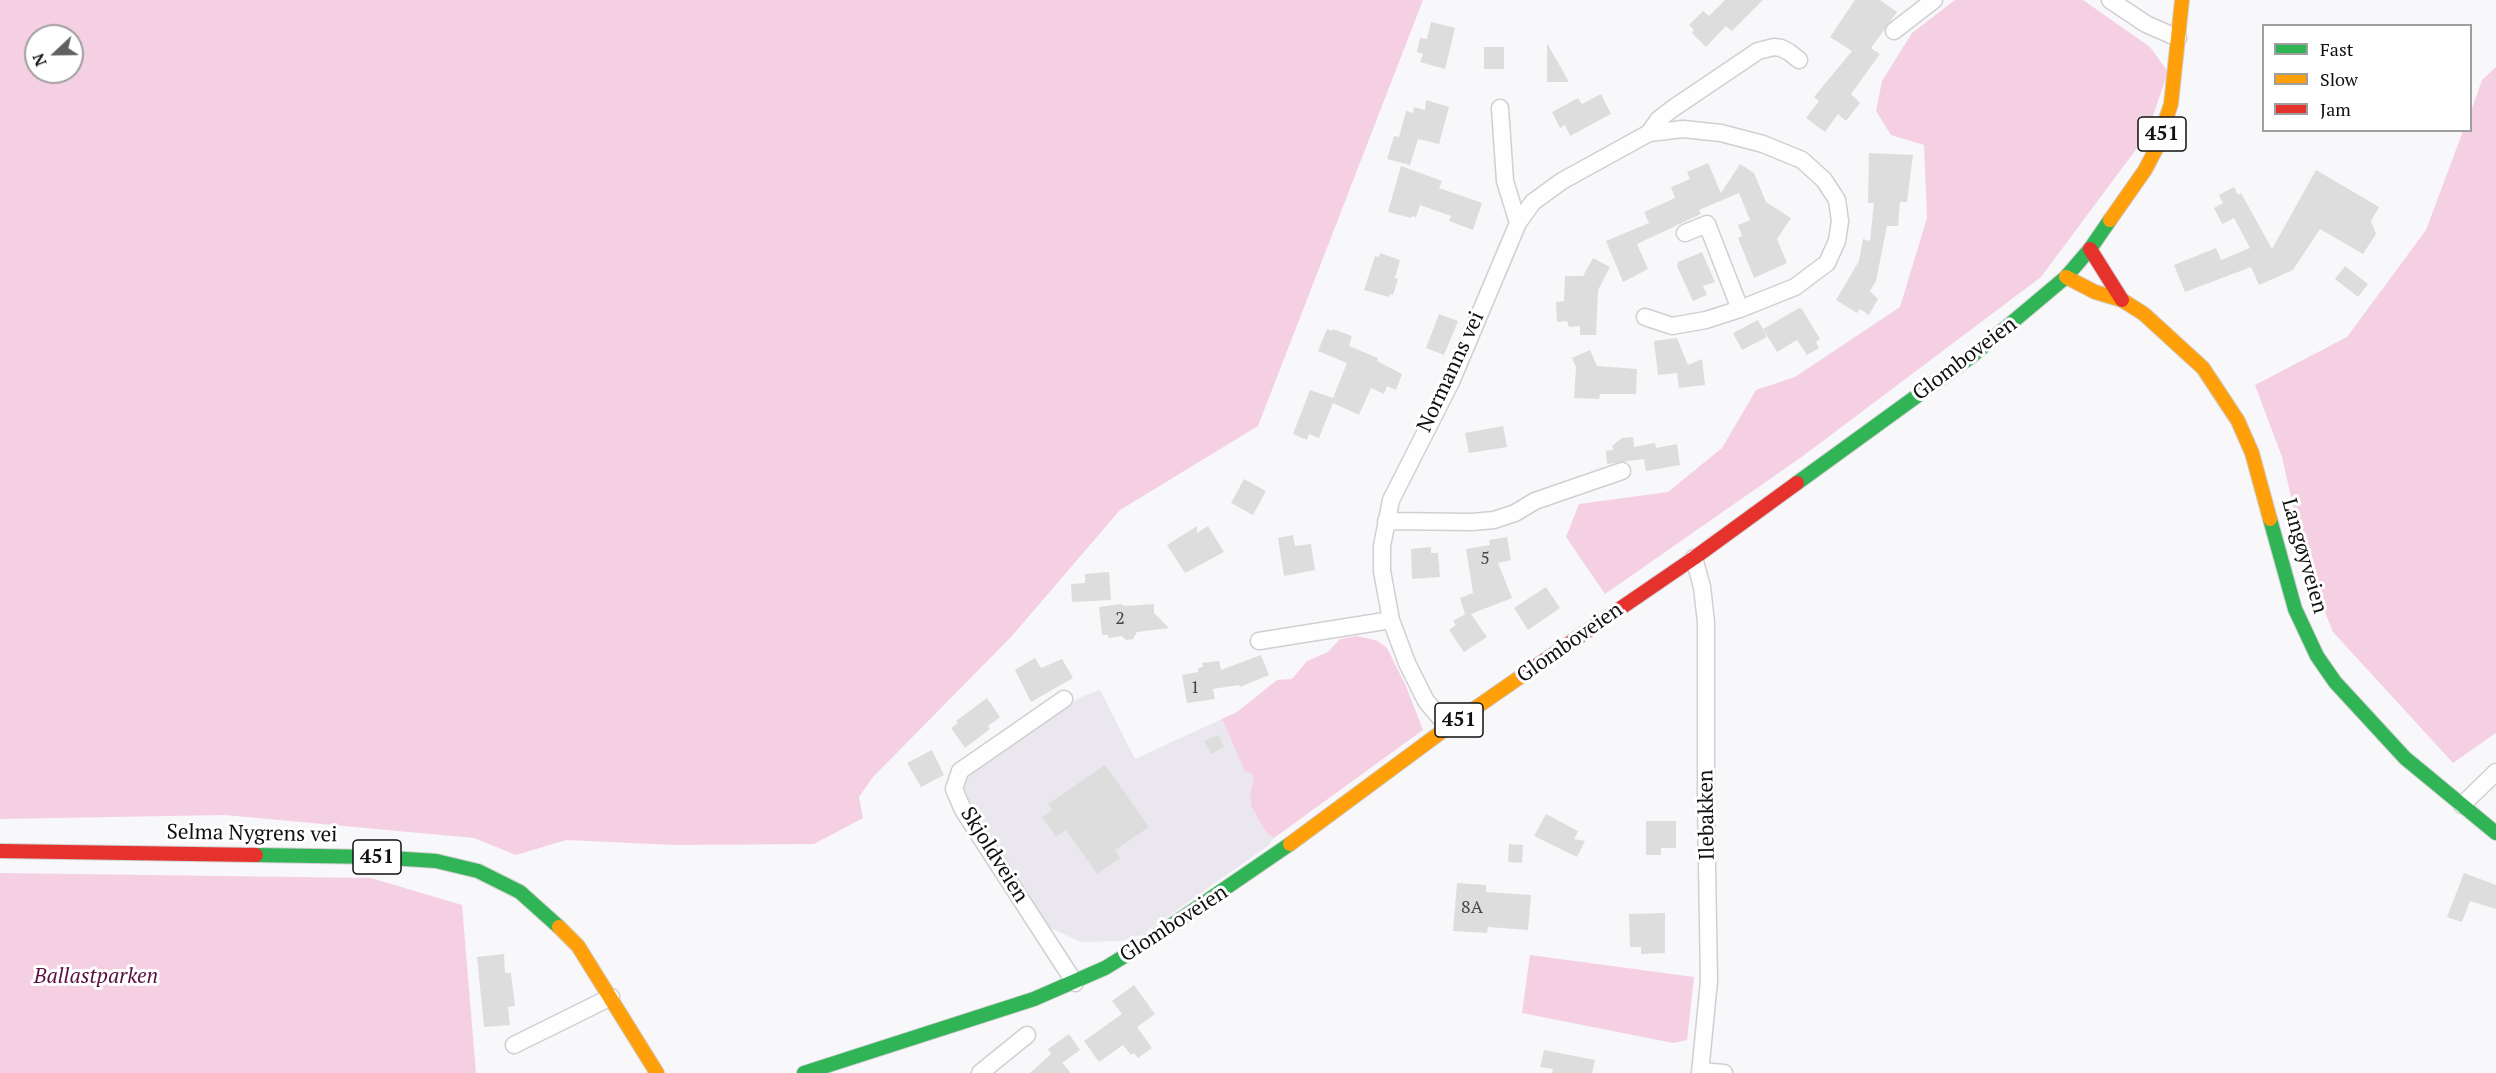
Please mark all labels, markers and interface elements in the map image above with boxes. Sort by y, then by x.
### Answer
north arrow [24,24,84,84]
legend [2262,24,2472,132]
text: Fast [2320,37,2353,61]
text: N [27,50,52,70]
text: Slow [2320,67,2358,91]
text: Jam [2320,97,2351,121]
road number: 451 [2138,117,2186,151]
street label: Normanns vei [1412,308,1490,436]
street label: Glomboveien [1908,312,2022,406]
street label: Langøyveien [2276,496,2332,616]
house number: 5 [1480,548,1490,570]
street label: Glomboveien [1512,597,1628,689]
house number: 2 [1115,608,1125,630]
house number: 1 [1190,677,1200,699]
road number: 451 [1435,703,1483,737]
street label: Ilebakken [1694,769,1720,861]
street label: Skjoldveien [955,803,1033,907]
street label: Selma Nygrens vei [166,820,338,848]
road number: 451 [353,840,401,874]
street label: Glomboveien [1115,880,1233,968]
house number: 8A [1461,897,1483,919]
park label: Ballastparken [34,964,158,990]

